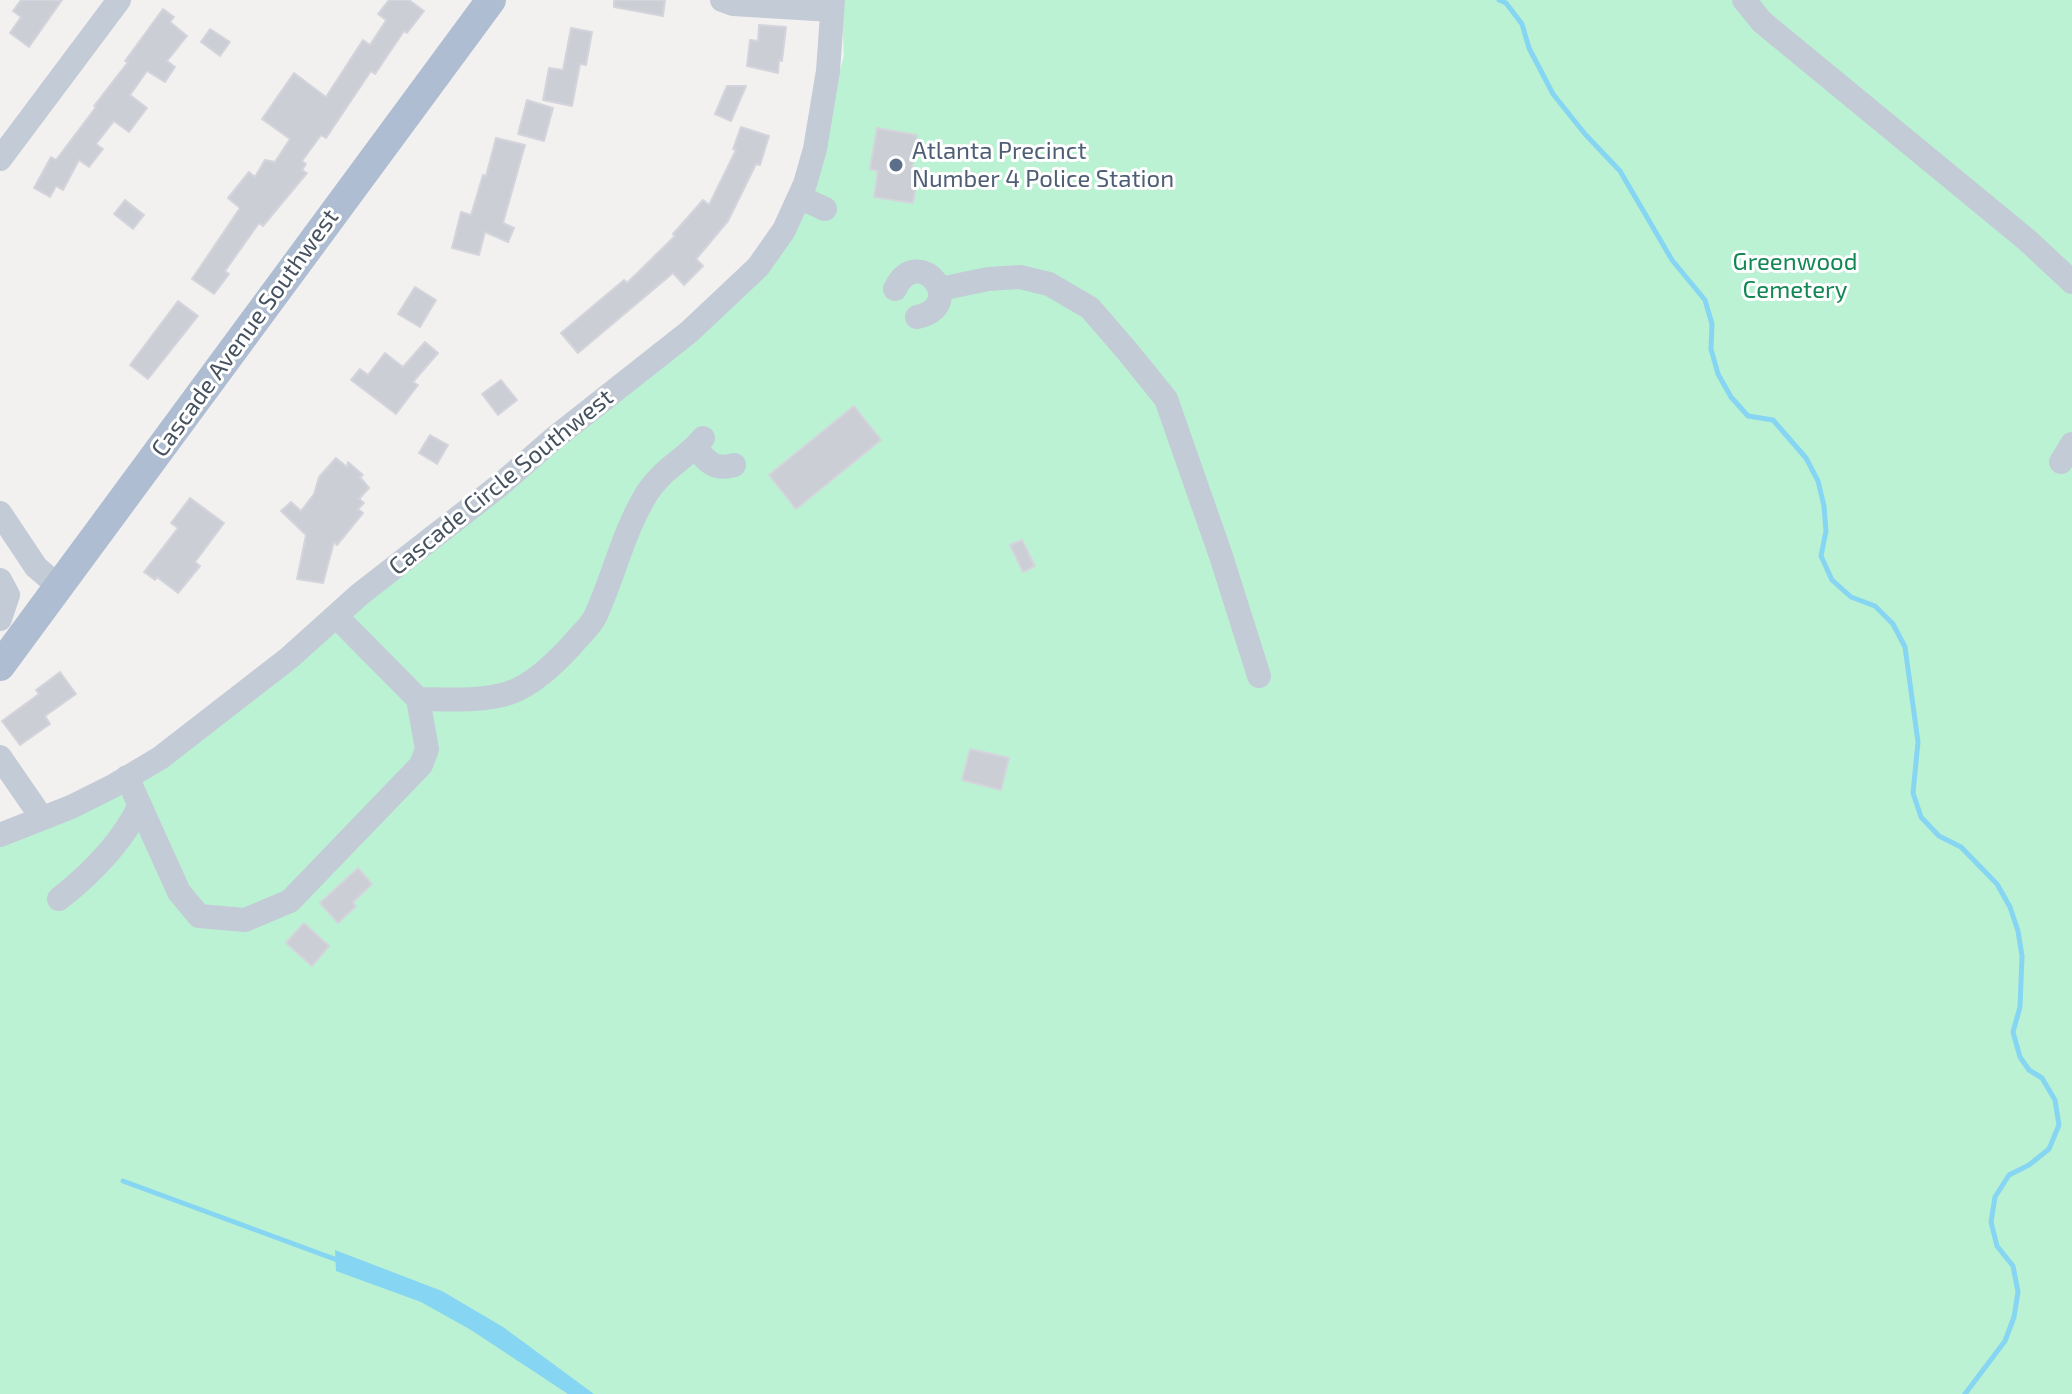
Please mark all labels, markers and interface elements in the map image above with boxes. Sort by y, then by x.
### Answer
place label: Atlanta Precinct Number 4 Police Station [912,137,1174,193]
marker: Atlanta Precinct Number 4 Police Station [887,156,905,174]
street label: Cascade Avenue Southwest [145,203,345,463]
park label: Greenwood Cemetery [1733,248,1857,304]
street label: Cascade Circle Southwest [383,383,619,581]

